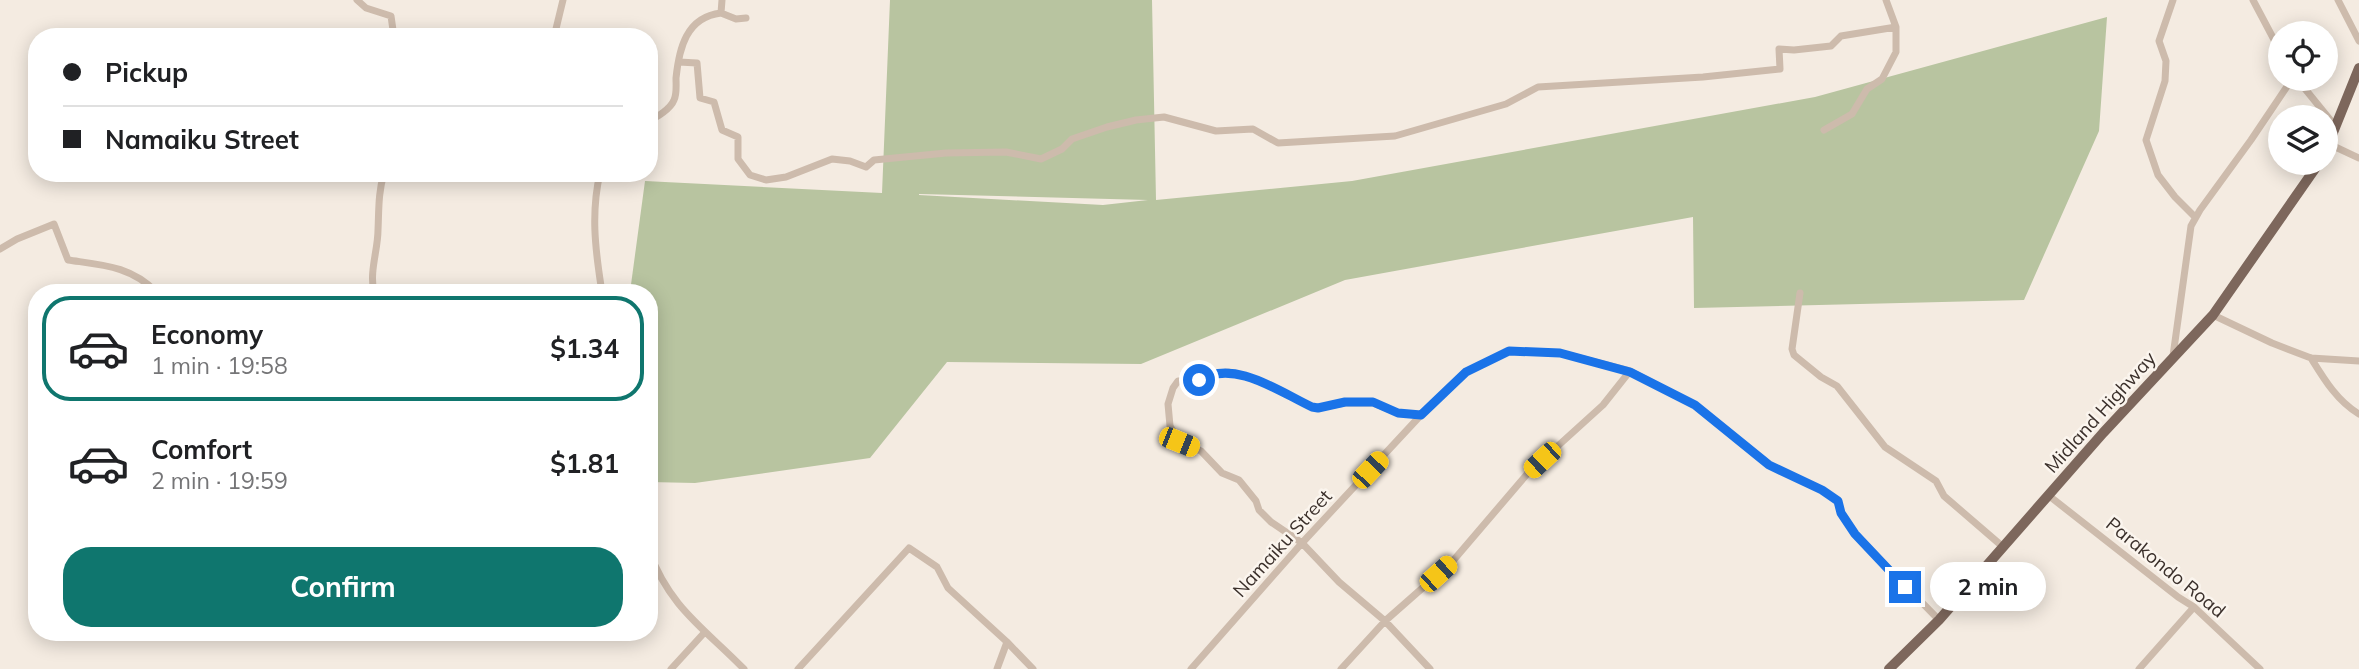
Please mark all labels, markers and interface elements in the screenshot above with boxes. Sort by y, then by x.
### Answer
map controls [2268,21,2338,175]
button: locate [2268,21,2338,91]
text: Pickup [105,56,188,89]
button: layers [2268,105,2338,175]
text: Namaiku Street [105,123,299,156]
icon: car [67,317,130,380]
text: Economy [151,318,263,351]
text: $1.34 [550,332,619,365]
street label: Midland Highway [2039,346,2161,478]
text: 1 min · 19:58 [151,351,288,380]
route start [1183,364,1215,396]
car [1156,424,1203,460]
icon: car [67,432,130,495]
text: Comfort [151,433,252,466]
car [1520,438,1565,482]
text: $1.81 [550,447,619,480]
car [1348,447,1393,493]
text: 2 min · 19:59 [151,466,288,495]
street label: Namaiku Street [1227,484,1337,602]
street label: Parakondo Road [2101,511,2231,623]
button: Confirm [63,547,623,627]
car [1416,552,1461,596]
callout: 2 min [1930,562,2045,612]
route end [1889,571,1921,603]
text: 2 min [1958,572,2018,601]

